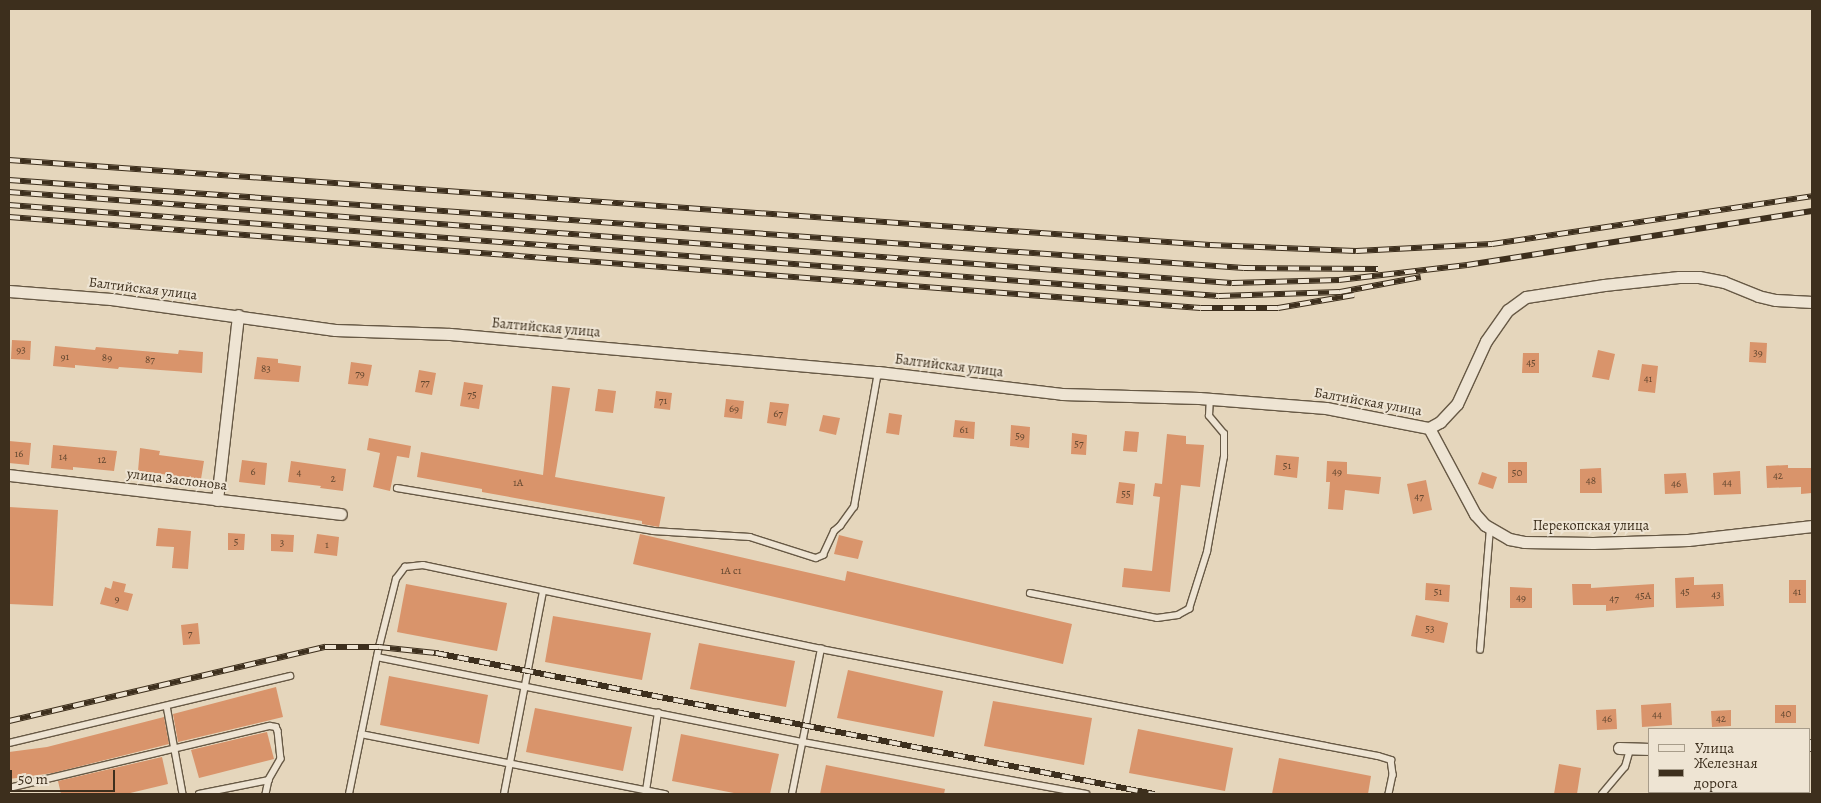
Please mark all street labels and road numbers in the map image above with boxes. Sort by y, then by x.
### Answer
street label: Балтийская улица [88,274,198,304]
street label: Балтийская улица [491,315,601,341]
street label: Балтийская улица [894,351,1004,381]
street label: Балтийская улица [1313,384,1423,420]
street label: улица Заслонова [126,466,228,494]
street label: Перекопская улица [1533,518,1649,534]

